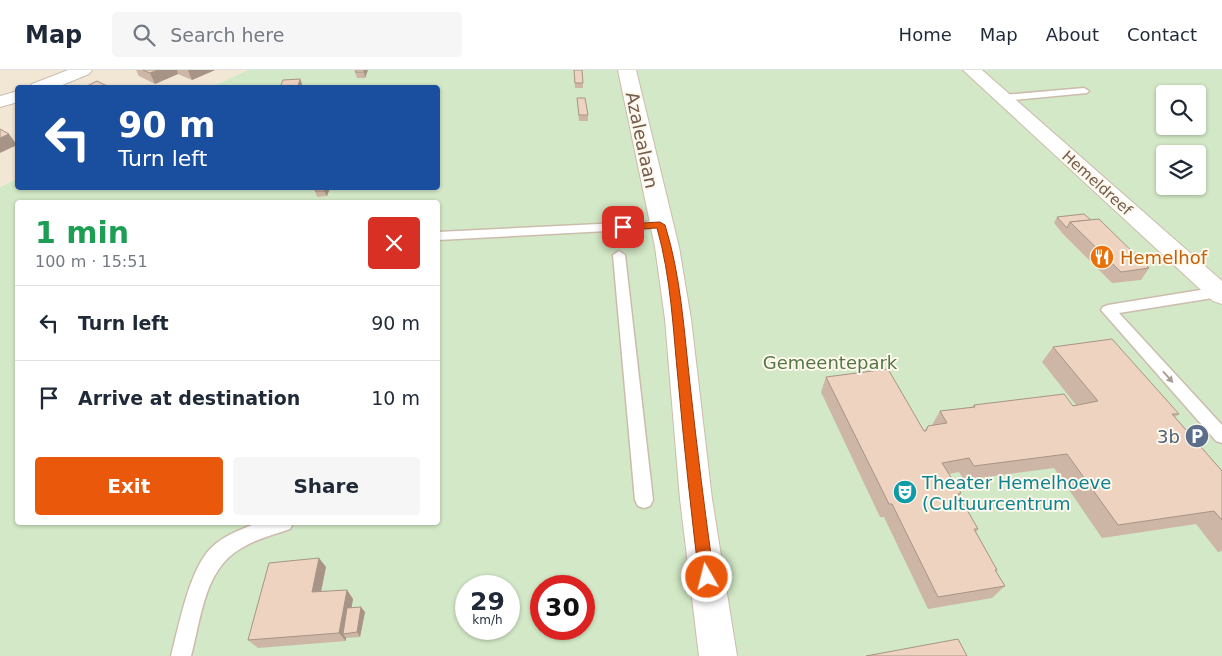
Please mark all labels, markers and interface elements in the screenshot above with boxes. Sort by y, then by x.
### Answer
search box [112,12,462,57]
text: Map [25,21,82,49]
icon: search [130,21,158,49]
text: Search here [170,24,284,46]
text: Home [899,24,952,45]
text: Map [980,24,1018,45]
text: About [1046,24,1099,45]
text: Contact [1127,24,1197,45]
map controls [1156,85,1206,195]
button: search [1156,85,1206,135]
street label: Azalealaan [622,90,662,190]
icon: left [35,105,100,170]
text: 90 m [118,105,215,145]
button: layers [1156,145,1206,195]
text: Turn left [118,146,207,171]
street label: Hemeldreef [1058,147,1136,219]
pin [602,206,644,248]
icon: arrive [609,213,637,241]
text: 1 min [35,215,129,250]
button: close [368,217,420,269]
restaurant icon: Hemelhof [1089,244,1115,270]
place label: Hemelhof [1120,247,1208,268]
text: 100 m · 15:51 [35,252,148,271]
icon: left [35,309,63,337]
text: Turn left [78,312,169,334]
text: 90 m [371,312,420,334]
park label: Gemeentepark [763,352,898,373]
one-way arrow [1162,370,1174,382]
icon: arrive [35,384,63,412]
text: Arrive at destination [78,387,300,409]
text: 10 m [371,387,420,409]
parking icon: 3b [1184,423,1210,449]
place label: 3b [1157,426,1180,447]
button: Exit [35,457,223,515]
button: Share [233,457,420,515]
place label: Theater Hemelhoeve (Cultuurcentrum [921,472,1111,514]
theatre icon: Theater Hemelhoeve (Cultuurcentrum [892,479,918,505]
position arrow [680,550,732,602]
speed limit sign: 30 [530,575,595,640]
text: 29 [470,587,505,616]
text: km/h [472,613,503,627]

